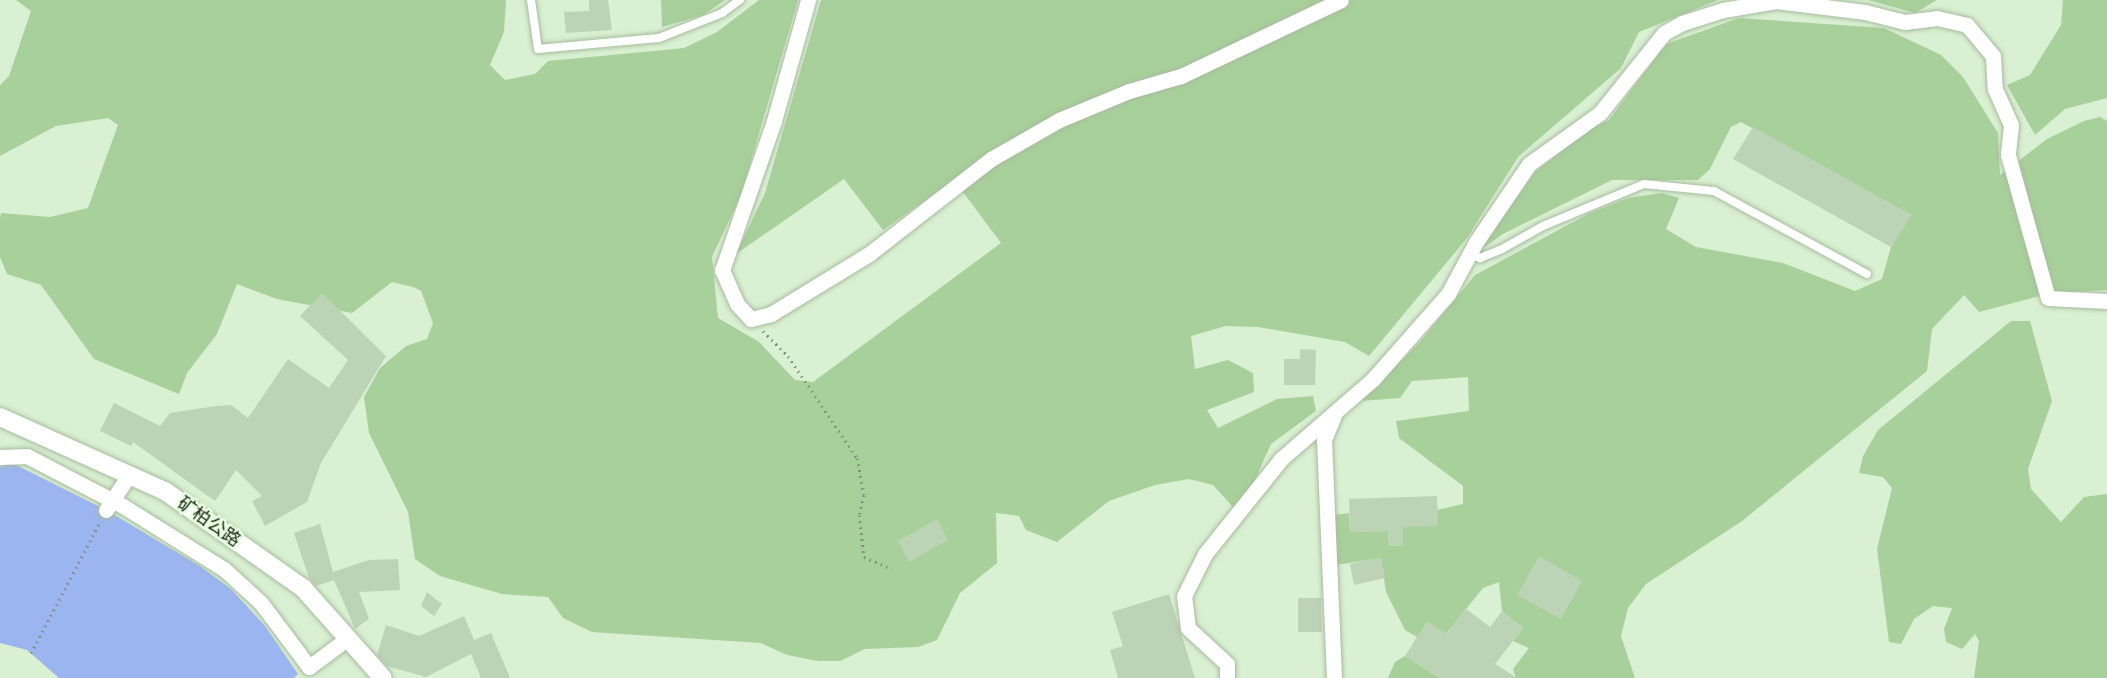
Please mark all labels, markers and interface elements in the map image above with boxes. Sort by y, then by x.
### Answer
street label: 矿柏公路 [173,493,245,551]

